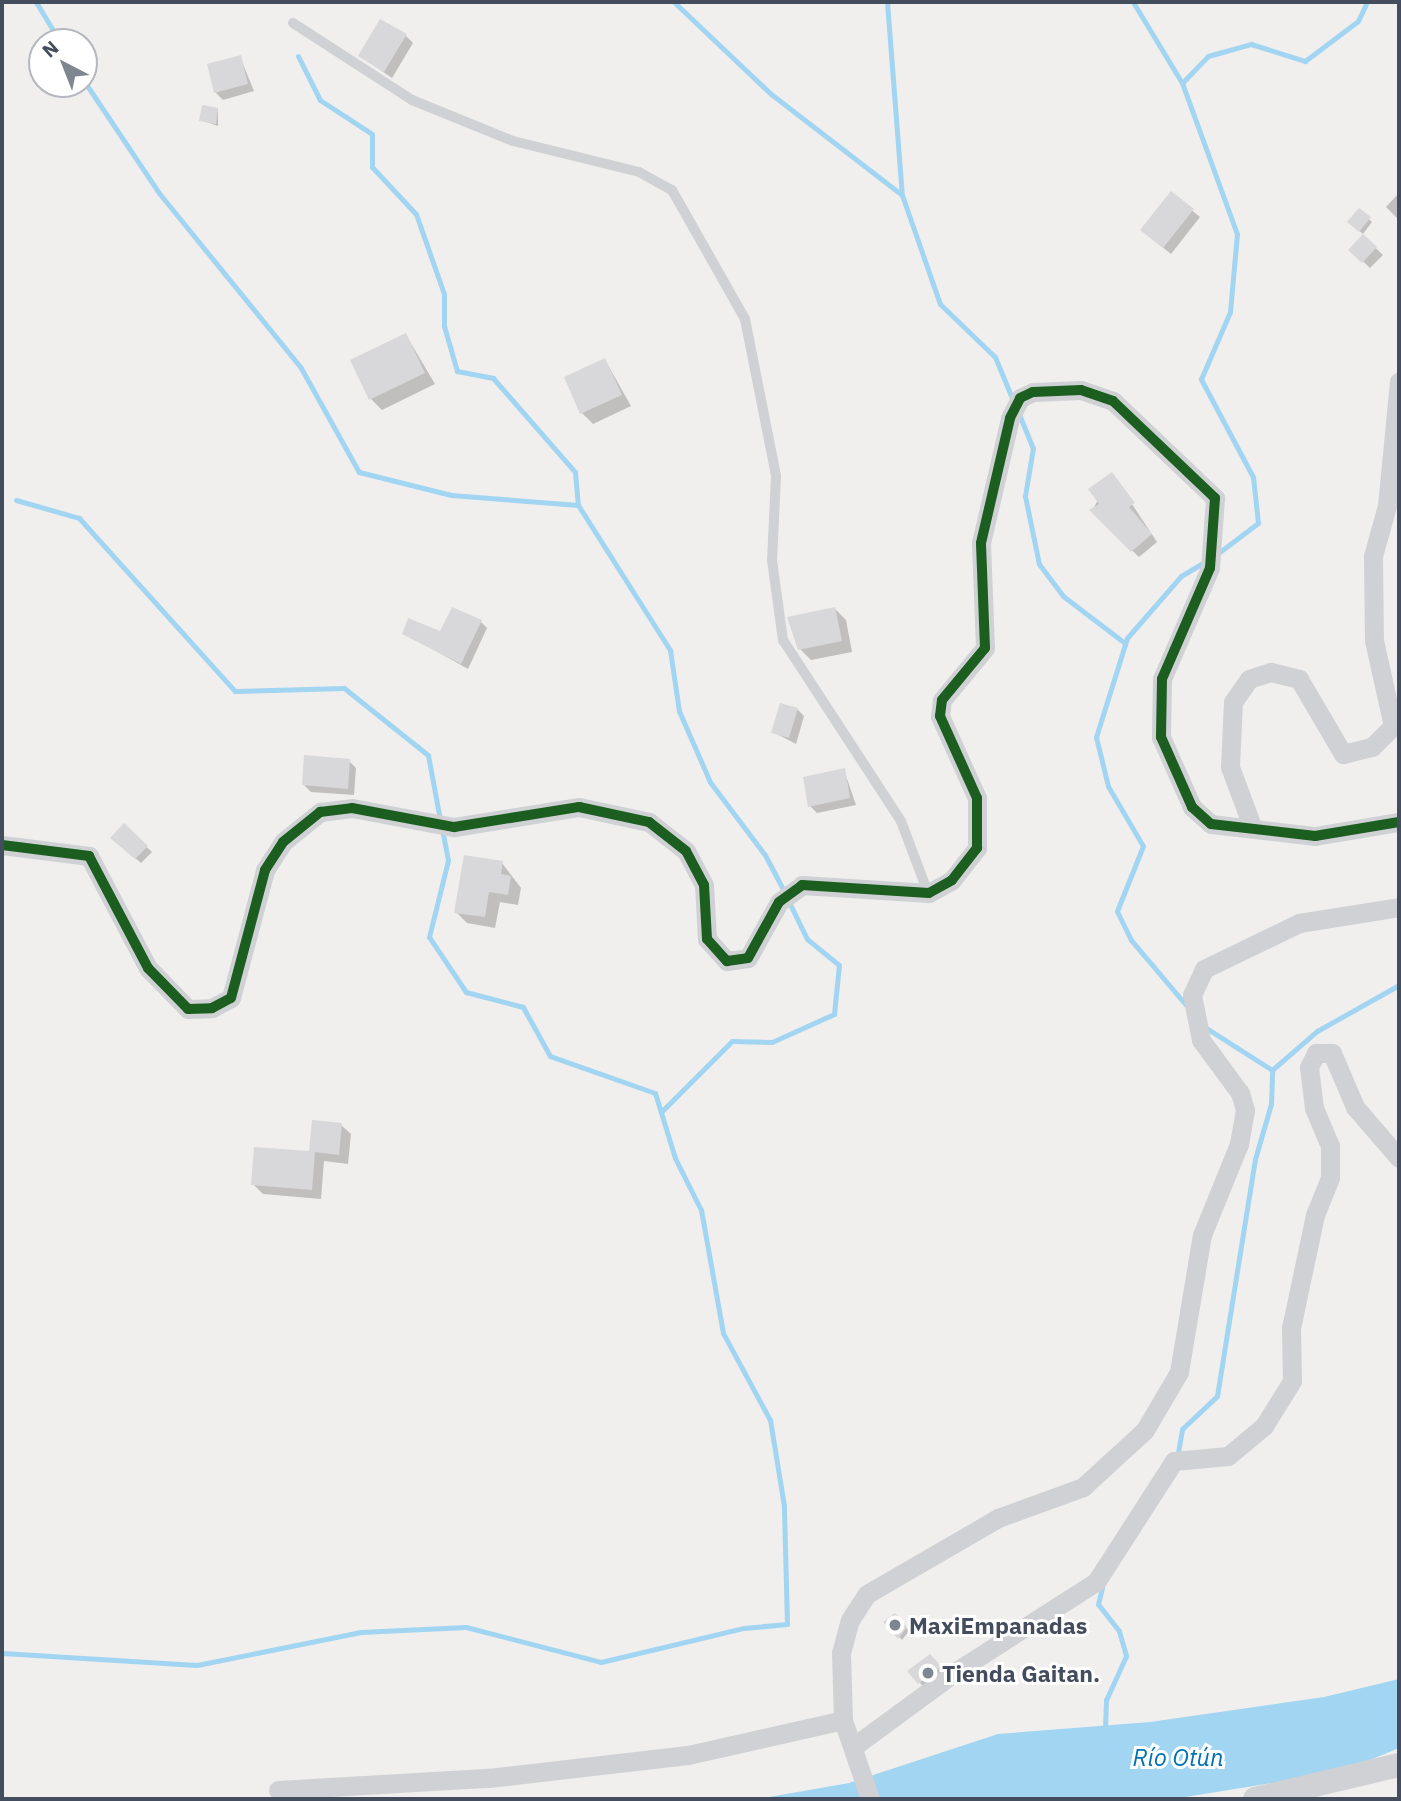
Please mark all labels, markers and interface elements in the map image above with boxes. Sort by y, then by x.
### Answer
north arrow [28,28,98,98]
text: N [37,35,63,62]
place label: MaxiEmpanadas [909,1611,1087,1639]
marker: MaxiEmpanadas [887,1617,903,1633]
place label: Tienda Gaitan. [942,1659,1100,1687]
marker: Tienda Gaitan. [920,1665,936,1681]
water label: Río Otún [1132,1744,1224,1772]

